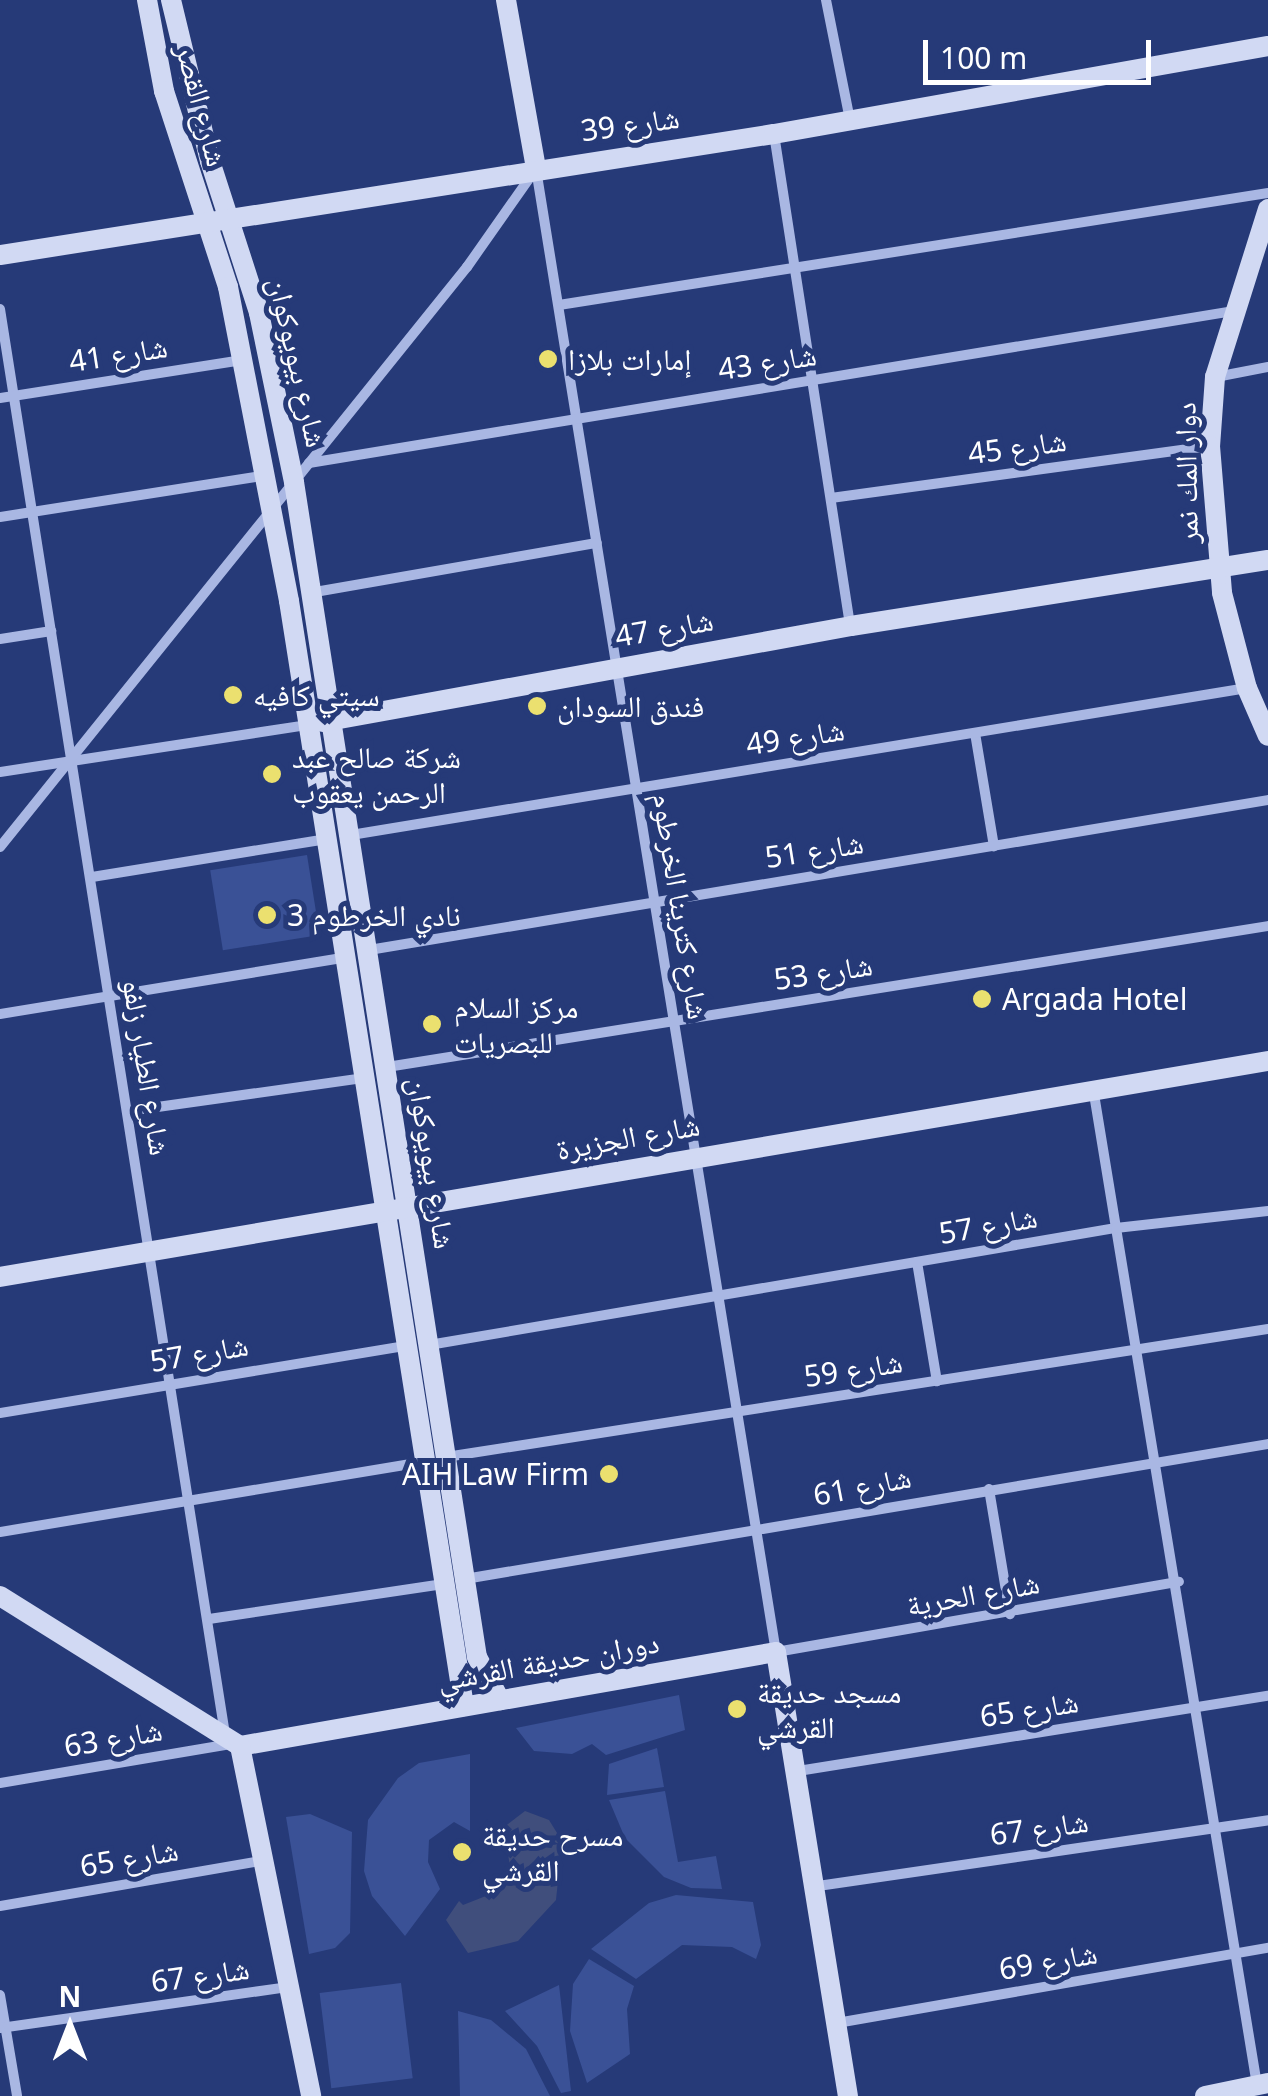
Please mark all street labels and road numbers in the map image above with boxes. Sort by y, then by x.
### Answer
street label: شارع القصر [168,40,236,170]
street label: شارع 39 [578,99,682,149]
street label: شارع بيويوكوان [261,273,335,451]
street label: شارع 41 [66,328,170,380]
street label: شارع 43 [715,336,819,388]
street label: دوار المك نمر [1167,402,1205,544]
street label: شارع 45 [965,422,1069,472]
street label: شارع 47 [612,602,716,654]
street label: شارع 49 [743,711,847,763]
street label: شارع كترينا الخرطوم [645,790,717,1022]
street label: شارع 51 [762,824,866,876]
street label: شارع 53 [771,946,875,998]
street label: شارع الطيار زلفو [115,976,179,1158]
street label: شارع بيويوكوان [401,1075,463,1251]
street label: شارع الجزيرة [553,1107,703,1167]
street label: شارع 57 [936,1199,1040,1251]
street label: شارع 57 [147,1327,251,1379]
street label: شارع 59 [801,1343,905,1395]
street label: شارع 61 [810,1459,914,1513]
street label: شارع الحرية [904,1565,1042,1623]
street label: دوران حديقة القرشي [434,1624,662,1698]
street label: شارع 65 [977,1683,1081,1735]
street label: شارع 63 [61,1712,165,1764]
street label: شارع 67 [987,1803,1091,1853]
street label: شارع 65 [77,1832,181,1884]
street label: شارع 69 [996,1935,1100,1987]
street label: شارع 67 [148,1950,252,2000]

